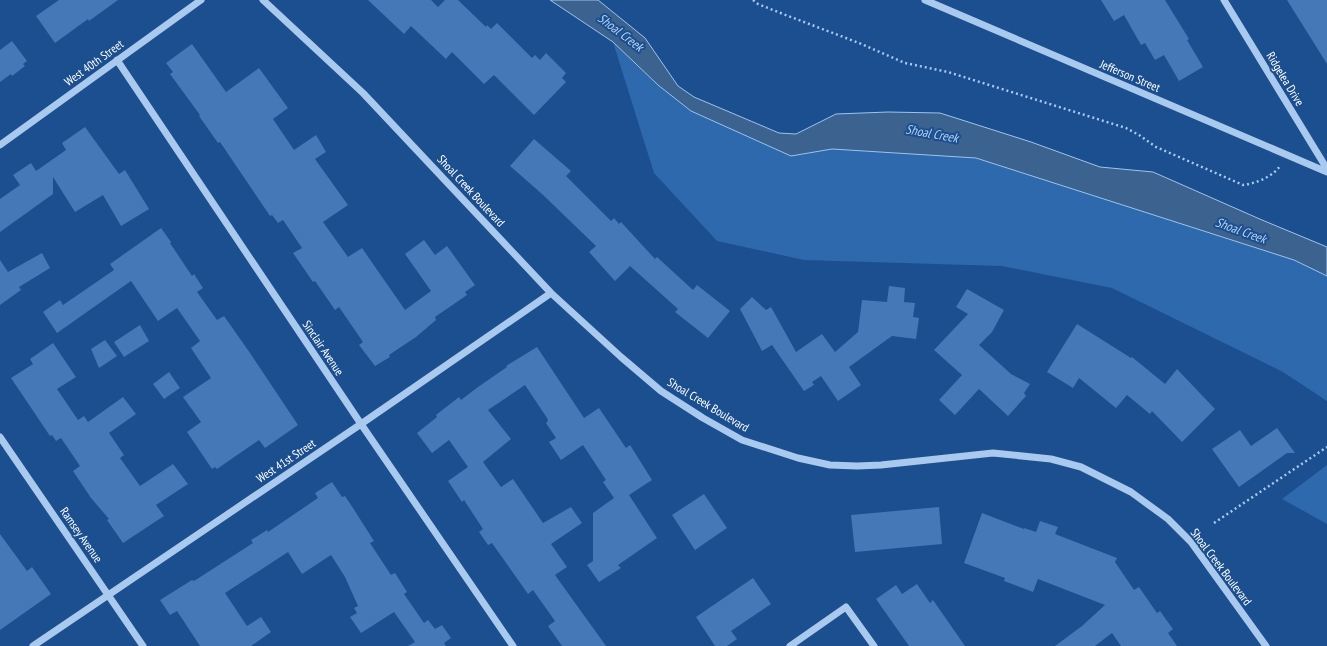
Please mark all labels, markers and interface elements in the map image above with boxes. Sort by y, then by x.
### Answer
water label: Shoal Creek [594,10,648,56]
street label: West 40th Street [61,36,127,89]
street label: Ridgelea Drive [1263,49,1307,109]
street label: Jefferson Street [1097,56,1163,95]
water label: Shoal Creek [904,121,961,147]
street label: Shoal Creek Boulevard [434,152,508,230]
water label: Shoal Creek [1213,213,1270,248]
street label: Sinclair Avenue [299,317,347,378]
street label: Shoal Creek Boulevard [665,374,752,435]
street label: West 41st Street [253,435,319,486]
street label: Ramsey Avenue [57,504,106,565]
street label: Shoal Creek Boulevard [1188,525,1255,608]

